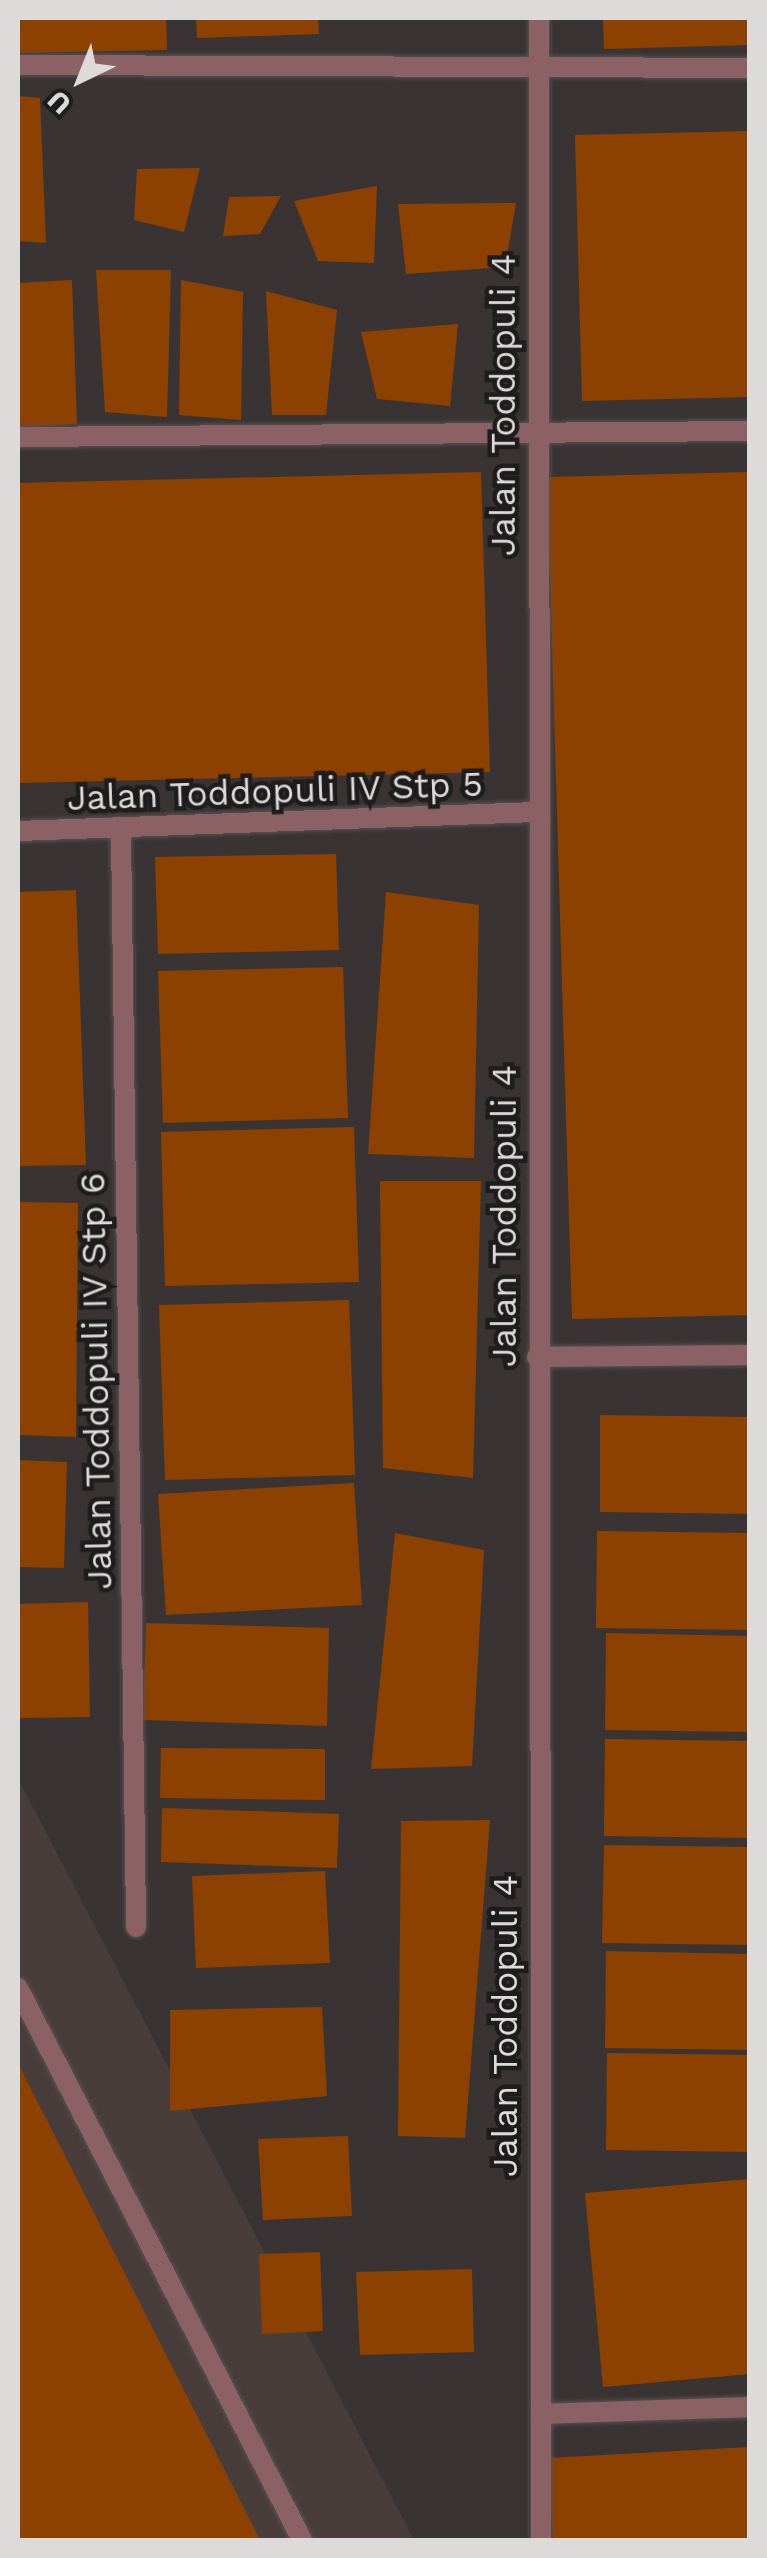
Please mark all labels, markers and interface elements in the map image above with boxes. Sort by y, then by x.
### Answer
north arrow [30,30,130,130]
text: U [41,83,78,121]
street label: Jalan Toddopuli 4 [482,253,524,557]
street label: Jalan Toddopuli IV Stp 5 [65,763,485,819]
street label: Jalan Toddopuli 4 [483,1064,525,1368]
street label: Jalan Toddopuli IV Stp 6 [71,1171,121,1591]
street label: Jalan Toddopuli 4 [484,1874,526,2178]

